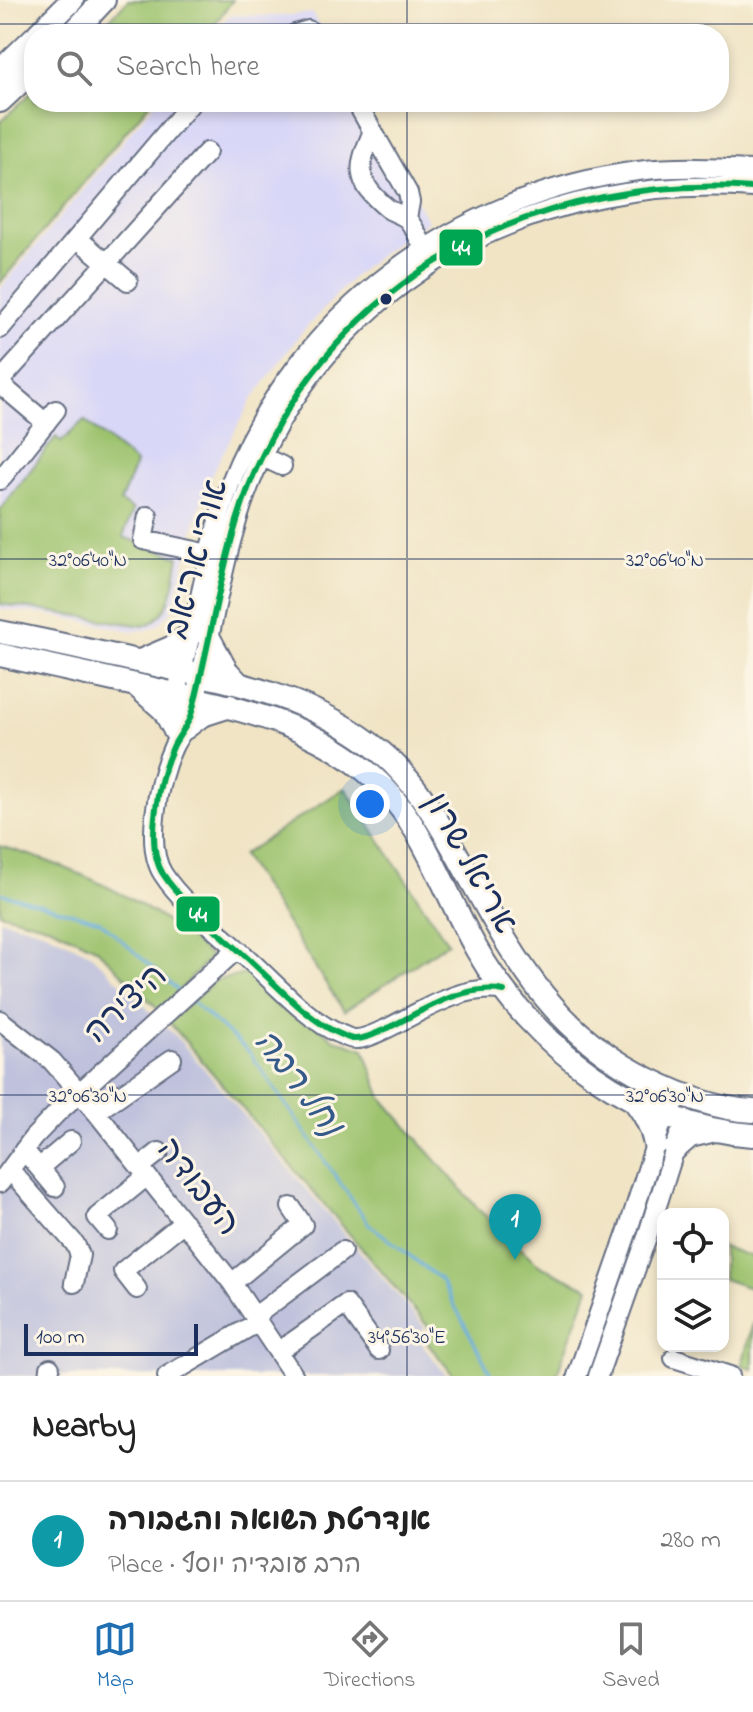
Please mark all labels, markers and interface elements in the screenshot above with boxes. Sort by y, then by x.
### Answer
search box [24,24,729,112]
icon: search [52,46,96,90]
text: Search here [116,46,260,90]
line badge: 44 [438,228,484,267]
text: 44 [452,234,471,266]
unlabelled marker [378,291,394,307]
street label: אורי אריאב [153,474,243,644]
text: 32°06'40"N [49,547,127,576]
text: 32°06'40"N [626,547,704,576]
your location [350,784,390,824]
street label: אריאל שרון [410,784,528,944]
line badge: 44 [175,895,221,933]
text: 44 [189,901,208,933]
street label: היצירה [74,953,180,1057]
water label: נחל רבה [239,1019,357,1151]
text: 32°06'30"N [49,1083,127,1112]
text: 32°06'30"N [626,1083,704,1112]
street label: העבודה [143,1128,251,1248]
pin: 1 [489,1194,541,1260]
map controls [657,1208,729,1352]
button: locate [657,1208,729,1280]
button: layers [657,1280,729,1352]
scale bar [24,1320,198,1356]
text: 100 m [36,1322,85,1354]
text: 34°56'30"E [368,1324,446,1353]
text: Nearby [32,1403,136,1453]
text: אנדרטת השואה והגבורה [108,1500,431,1544]
text: 1 [54,1522,62,1560]
text: 280 m [660,1522,721,1560]
text: Place · הרב עובדיה יוסף [108,1547,361,1585]
tab: Map [93,1617,137,1697]
tab: Directions [324,1617,415,1697]
tab: Saved [602,1617,660,1697]

